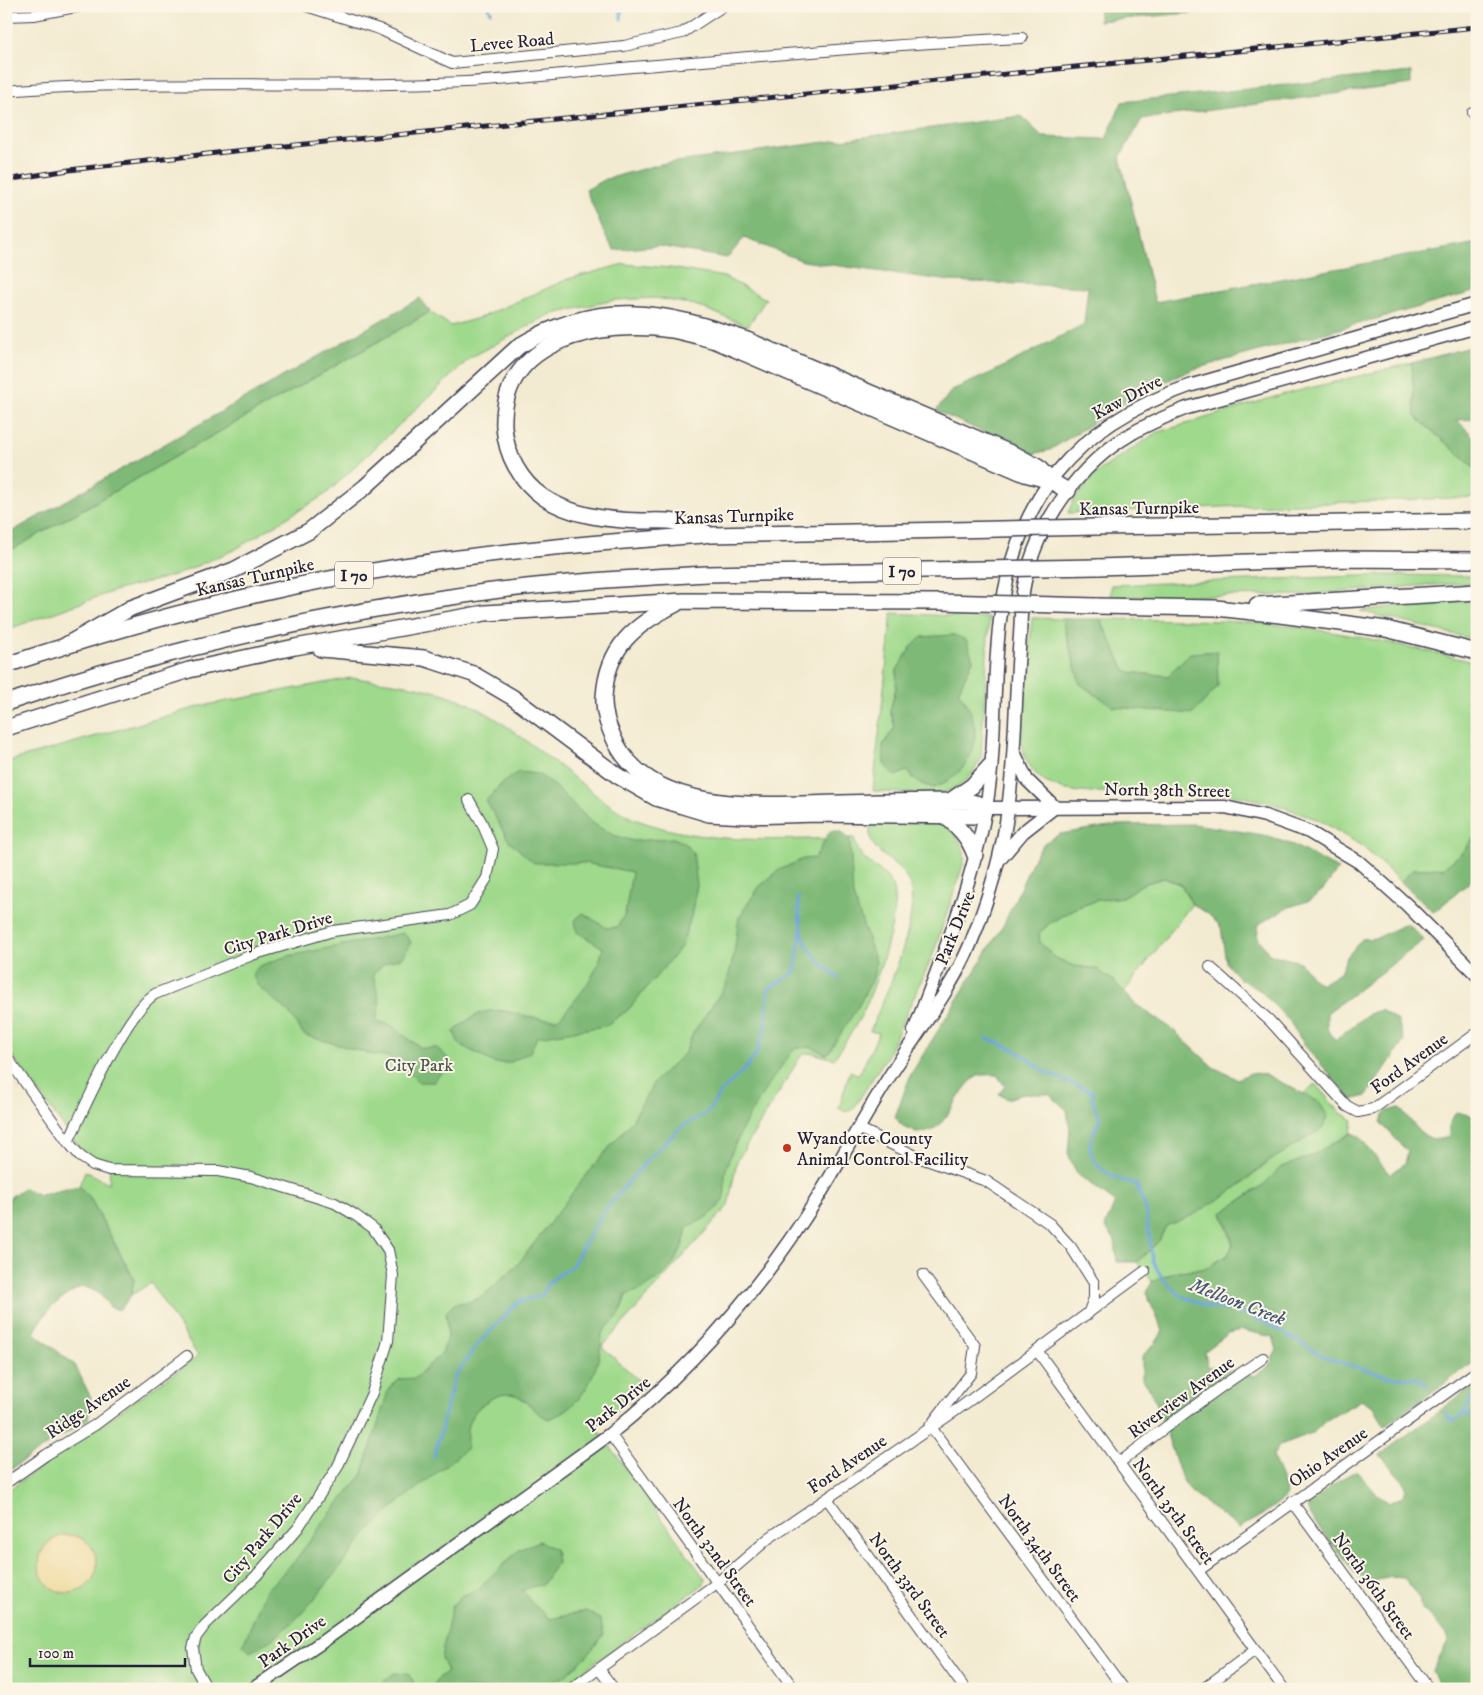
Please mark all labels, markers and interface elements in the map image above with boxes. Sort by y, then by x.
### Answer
street label: Levee Road [469,28,555,58]
street label: Kaw Drive [1089,370,1166,425]
street label: Kansas Turnpike [1079,497,1199,521]
street label: Kansas Turnpike [674,504,794,530]
street label: Kansas Turnpike [194,554,316,602]
road number: I 70 [883,558,921,584]
road number: I 70 [335,562,373,588]
street label: North 38th Street [1104,779,1231,803]
street label: Park Drive [931,888,981,968]
street label: City Park Drive [221,907,335,961]
street label: Ford Avenue [1367,1028,1453,1099]
park label: City Park [385,1055,453,1077]
place label: Wyandotte County Animal Control Facility [796,1128,969,1171]
marker: Wyandotte County Animal Control Facility [781,1142,793,1154]
water label: Melloon Creek [1185,1273,1289,1331]
street label: Riverview Avenue [1124,1352,1239,1444]
street label: Ridge Avenue [42,1371,135,1444]
street label: Park Drive [582,1372,656,1438]
street label: Ohio Avenue [1285,1423,1372,1493]
street label: Ford Avenue [804,1430,891,1499]
street label: North 35th Street [1127,1454,1219,1569]
street label: City Park Drive [218,1489,307,1589]
street label: North 34th Street [993,1491,1086,1607]
street label: North 32nd Street [667,1494,761,1611]
street label: North 33rd Street [864,1529,955,1643]
street label: North 36th Street [1327,1529,1419,1644]
street label: Park Drive [254,1611,331,1673]
scale bar [30,1635,185,1667]
text: 100 m [38,1644,74,1663]

